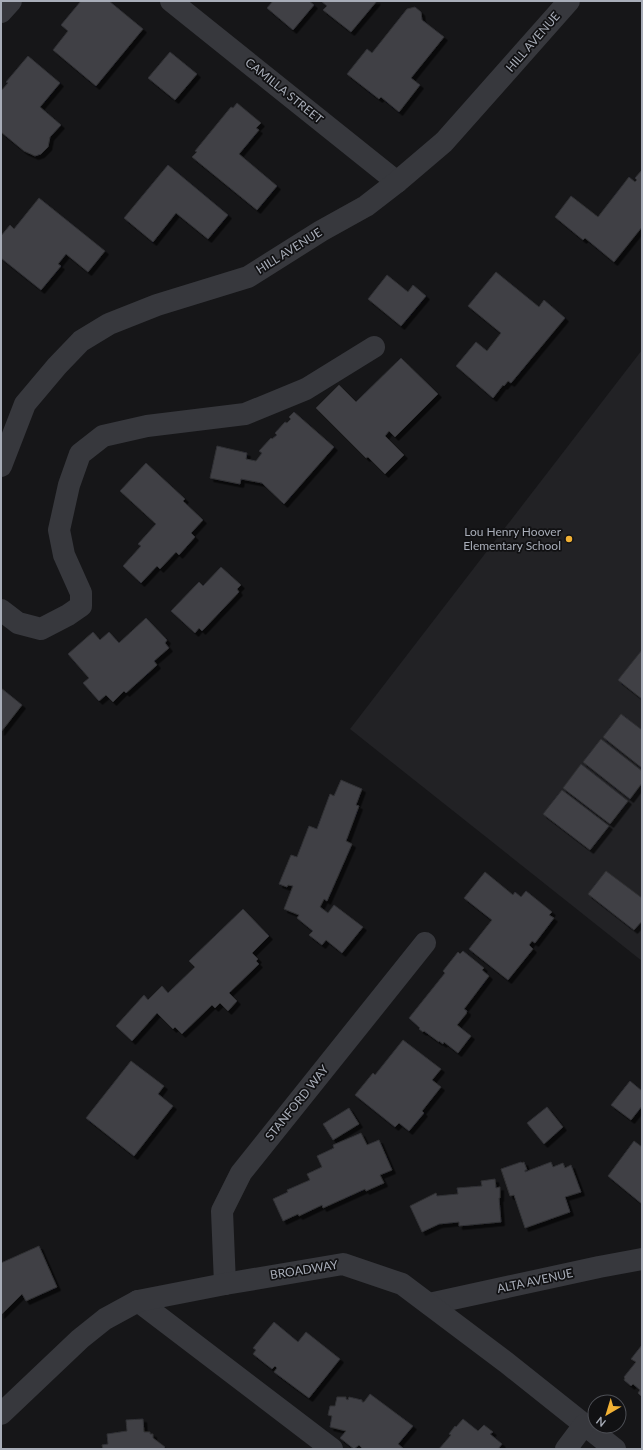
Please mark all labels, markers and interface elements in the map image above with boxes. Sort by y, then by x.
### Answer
street label: HILL AVENUE [502,9,563,75]
street label: CAMILLA STREET [242,55,326,127]
street label: HILL AVENUE [253,224,324,277]
place label: Lou Henry Hoover Elementary School [463,524,562,553]
marker: Lou Henry Hoover Elementary School [564,534,574,544]
street label: STANFORD WAY [262,1062,332,1143]
street label: BROADWAY [269,1257,339,1282]
street label: ALTA AVENUE [496,1265,574,1296]
north arrow [587,1394,627,1434]
text: N [593,1415,608,1430]

